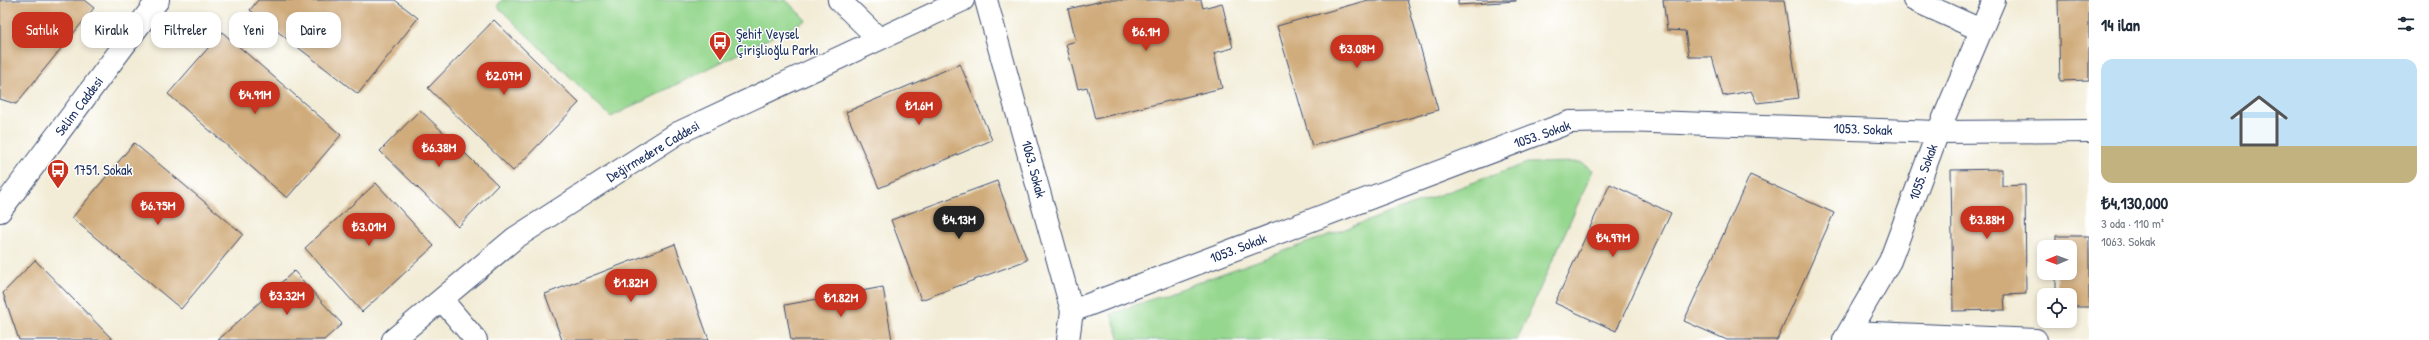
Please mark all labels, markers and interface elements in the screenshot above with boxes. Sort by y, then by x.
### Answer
chip: Satılık [12,12,73,48]
chip: Kiralık [81,12,143,48]
chip: Filtreler [151,12,221,48]
chip: Yeni [229,12,278,48]
chip: Daire [286,12,341,48]
text: 14 ilan [2101,13,2140,36]
icon: filters [2395,13,2417,35]
pin: ₺6.1M [1118,18,1174,52]
text: ₺6.1M [1132,22,1160,40]
place label: Şehit Veysel Çirişlioğlu Parkı [736,24,819,60]
bus stop icon: Şehit Veysel Çirişlioğlu Parkı [707,29,733,62]
pin: ₺3.08M [1324,35,1390,69]
text: ₺3.08M [1339,39,1375,57]
pin: ₺2.07M [471,62,537,96]
text: ₺2.07M [486,66,522,84]
street label: Selim Caddesi [50,72,107,139]
pin: ₺4.91M [222,81,288,115]
text: ₺4.91M [239,85,271,103]
icon: home [2223,85,2295,157]
pin: ₺1.6M [891,92,947,126]
text: ₺1.6M [905,96,933,114]
street label: Değirmedere Caddesi [603,115,703,187]
street label: 1053. Sokak [1511,115,1573,152]
street label: 1053. Sokak [1833,118,1893,139]
pin: ₺6.38M [406,134,472,168]
text: ₺6.38M [422,138,456,156]
street label: 1063. Sokak [1018,138,1051,200]
street label: 1055. Sokak [1904,141,1942,203]
bus stop icon: 1751. Sokak [45,157,71,190]
place label: 1751. Sokak [74,160,133,179]
text: ₺4,130,000 [2101,191,2168,214]
pin: ₺6.75M [125,192,191,226]
text: ₺6.75M [140,196,176,214]
pin: ₺4.13M [926,206,992,240]
pin: ₺3.88M [1954,206,2020,240]
text: ₺4.13M [942,210,976,228]
text: ₺3.88M [1969,210,2005,228]
pin: ₺3.01M [336,213,402,247]
text: 3 oda · 110 m² [2101,214,2164,232]
text: ₺3.01M [352,217,386,235]
pin: ₺4.97M [1580,224,1646,258]
street label: 1053. Sokak [1207,228,1269,267]
text: ₺4.97M [1596,228,1630,246]
text: 1063. Sokak [2101,232,2155,250]
north arrow [2037,240,2077,280]
map controls [2037,240,2077,328]
pin: ₺1.82M [598,269,664,303]
text: ₺1.82M [614,273,648,291]
pin: ₺3.32M [254,282,320,316]
pin: ₺1.82M [808,284,874,318]
text: ₺3.32M [269,286,305,304]
text: ₺1.82M [824,288,858,306]
button: locate [2037,288,2077,328]

